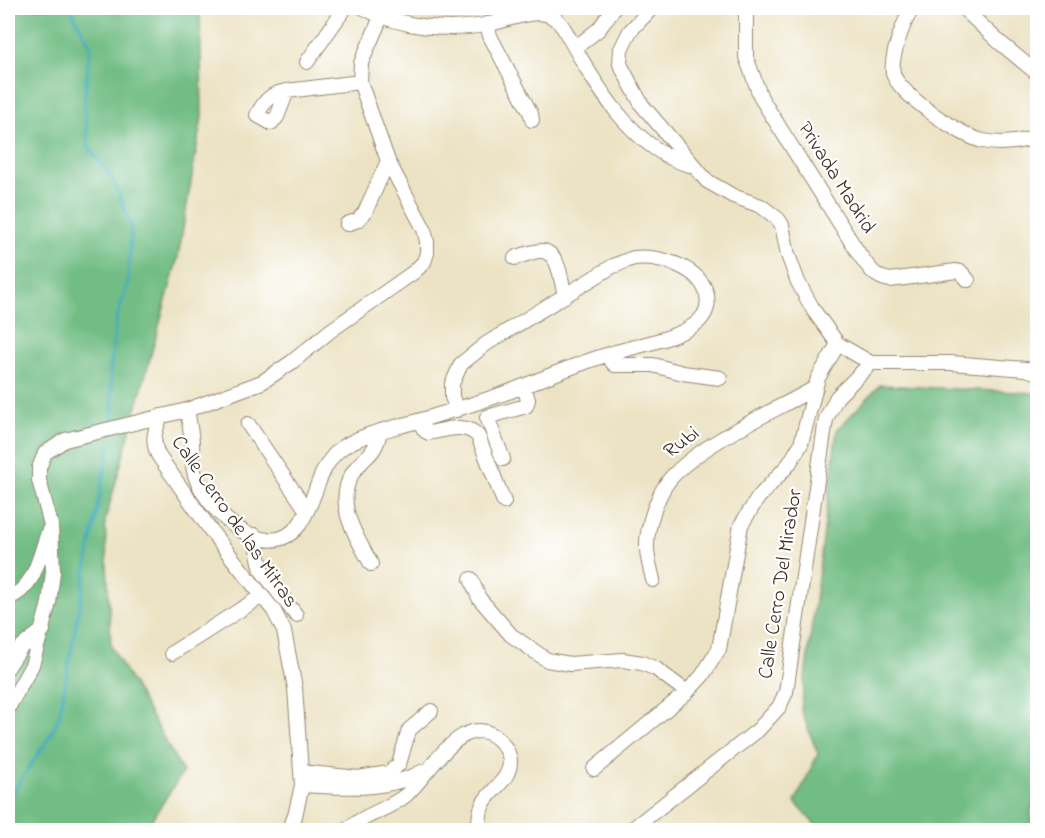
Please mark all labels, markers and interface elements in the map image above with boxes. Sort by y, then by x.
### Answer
street label: Privada Madrid [790,116,882,240]
street label: Rubi [658,419,706,467]
street label: Calle Cerro de las Mitras [163,430,305,614]
street label: Calle Cerro Del Mirador [751,486,811,681]

